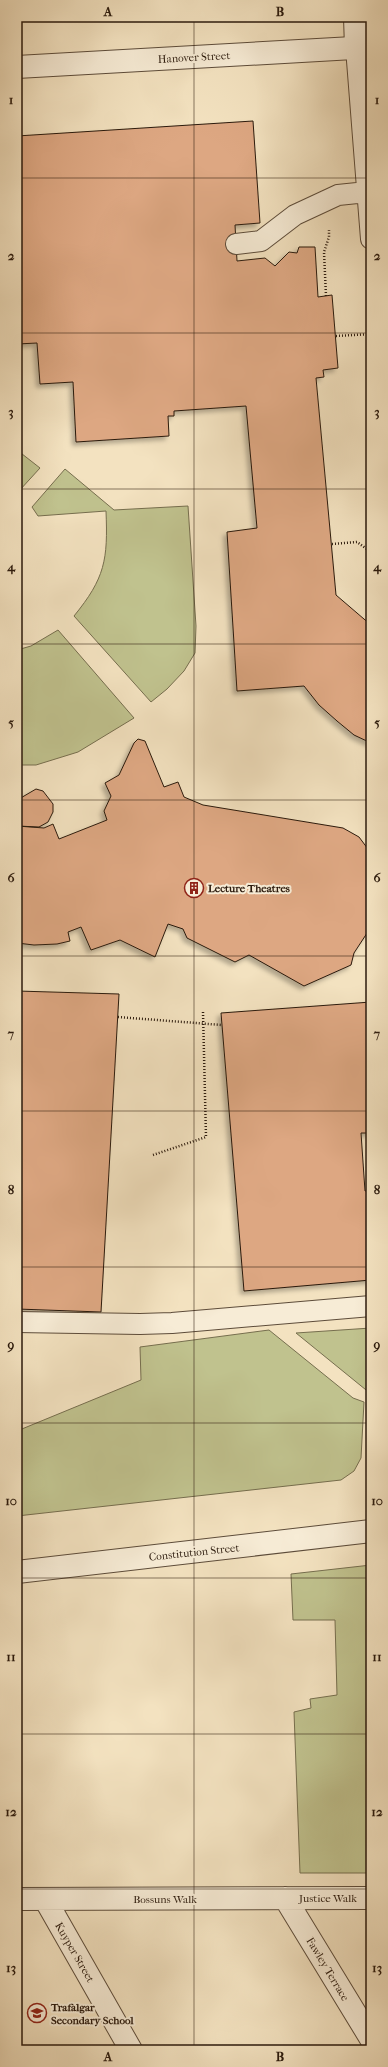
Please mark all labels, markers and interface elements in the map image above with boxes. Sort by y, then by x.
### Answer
text: A [103,4,113,19]
text: B [276,4,285,19]
street label: Hanover Street [158,49,231,66]
text: 1 [9,92,14,107]
text: 1 [375,92,380,107]
text: 2 [8,248,15,263]
text: 2 [374,248,381,263]
text: 3 [8,404,14,420]
text: 3 [374,404,380,420]
text: 4 [6,559,16,575]
text: 4 [372,559,382,575]
text: 5 [8,715,14,730]
text: 5 [374,715,380,730]
text: 6 [7,870,15,885]
text: 6 [373,870,381,885]
building icon: Lecture Theatres [183,877,205,899]
place label: Lecture Theatres [208,882,290,895]
text: 7 [7,1026,15,1041]
text: 7 [373,1026,381,1041]
text: 8 [8,1182,15,1197]
text: 8 [374,1182,381,1197]
text: 9 [7,1337,15,1353]
text: 9 [373,1337,381,1353]
text: 10 [5,1493,17,1508]
text: 10 [371,1493,383,1508]
street label: Constitution Street [148,1541,240,1564]
text: 11 [6,1649,16,1664]
text: 11 [372,1649,382,1664]
text: 12 [5,1804,17,1819]
text: 12 [371,1804,383,1819]
street label: Justice Walk [298,1892,357,1905]
street label: Bossuns Walk [133,1893,197,1906]
street label: Kuyper Street [52,1920,97,1985]
street label: Fawley Terrace [303,1935,352,2004]
text: 13 [6,1960,16,1976]
text: 13 [372,1960,382,1976]
place label: Trafalgar Secondary School [50,2001,134,2027]
school or university icon: Trafalgar Secondary School [26,2002,48,2024]
text: A [103,2049,113,2064]
text: B [276,2049,285,2064]

